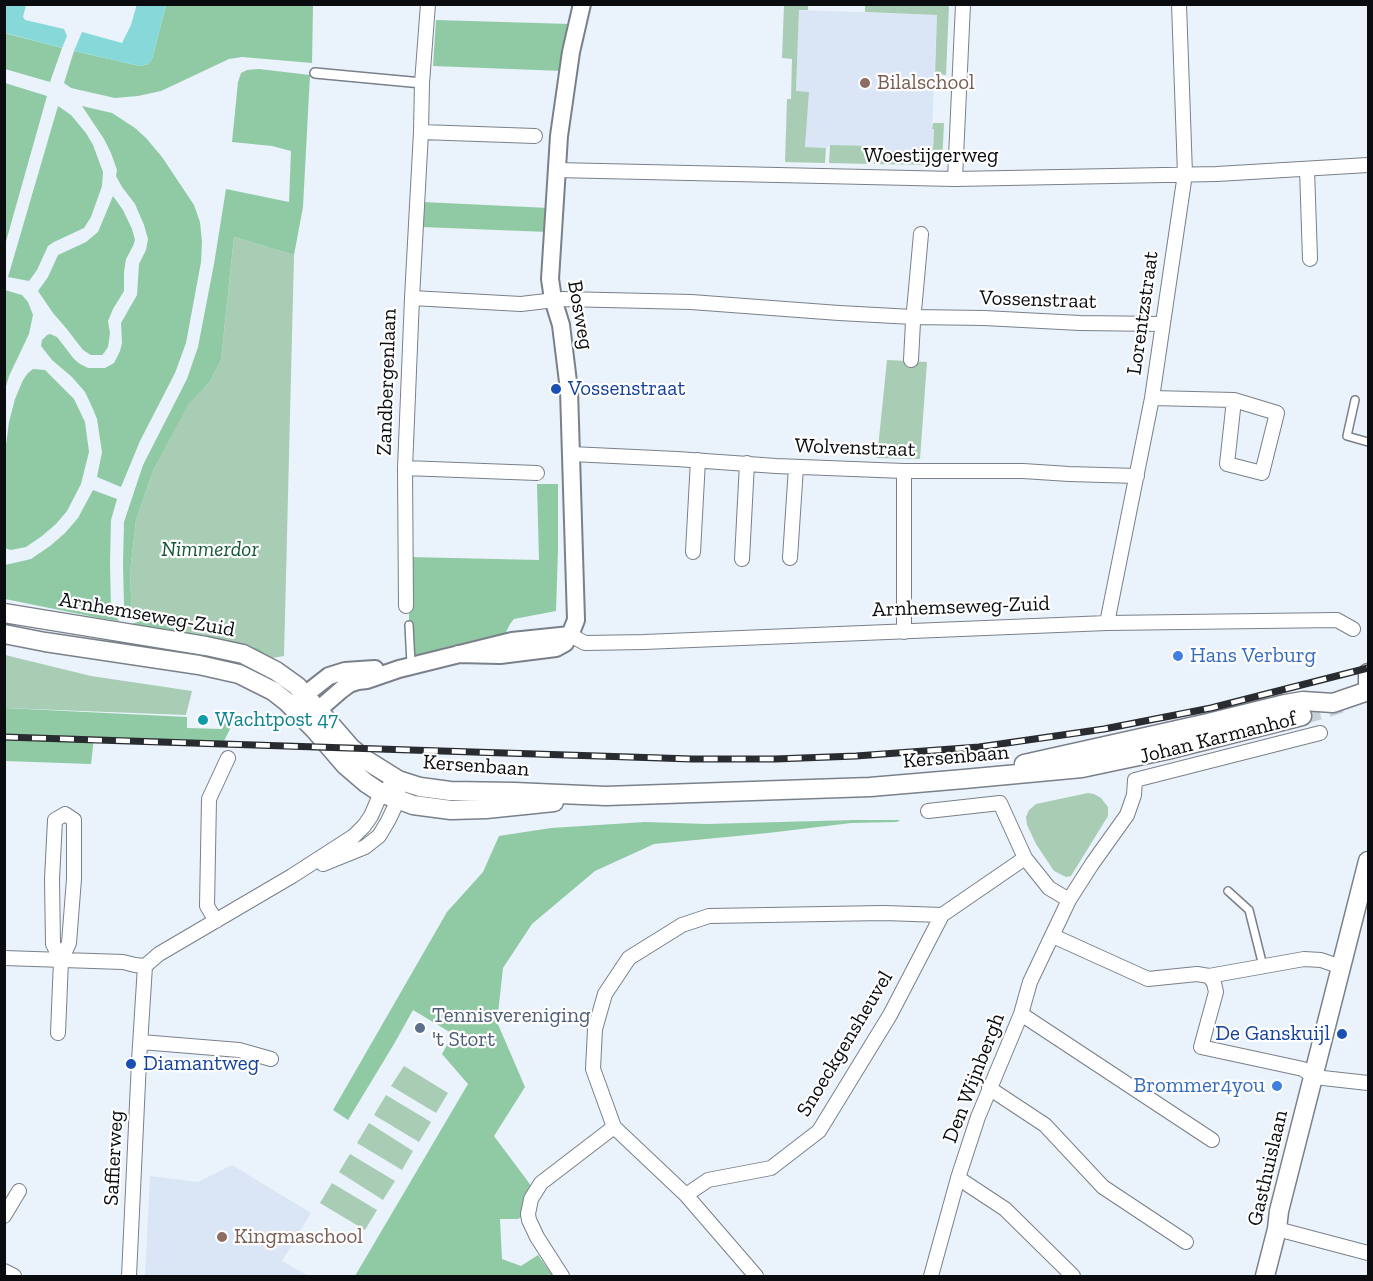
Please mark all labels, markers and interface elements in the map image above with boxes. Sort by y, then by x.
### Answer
place label: Bilalschool [877,70,975,96]
marker: Bilalschool [858,76,872,90]
street label: Woestijgerweg [864,143,998,169]
street label: Lorentzstraat [1122,250,1164,376]
street label: Bosweg [562,278,598,352]
street label: Vossenstraat [979,285,1097,315]
street label: Zandbergenlaan [372,308,402,456]
place label: Vossenstraat [568,376,685,402]
marker: Vossenstraat [549,382,563,396]
street label: Wolvenstraat [794,433,916,463]
park label: Nimmerdor [161,537,259,563]
street label: Arnhemseweg-Zuid [57,587,237,643]
street label: Arnhemseweg-Zuid [872,591,1050,623]
place label: Hans Verburg [1190,643,1316,669]
marker: Hans Verburg [1171,649,1185,663]
street label: Johan Karmanhof [1137,706,1299,770]
place label: Wachtpost 47 [215,707,338,733]
marker: Wachtpost 47 [196,713,210,727]
street label: Kersenbaan [902,740,1010,774]
street label: Kersenbaan [422,750,530,782]
street label: Snoeckgensheuvel [792,967,898,1121]
place label: Tennisvereniging 't Stort [432,1003,590,1053]
street label: Den Wijnbergh [938,1009,1010,1147]
marker: Tennisvereniging 't Stort [413,1021,427,1035]
place label: De Ganskuijl [1215,1021,1330,1047]
marker: De Ganskuijl [1335,1027,1349,1041]
place label: Diamantweg [143,1051,259,1077]
marker: Diamantweg [124,1057,138,1071]
place label: Brommer4you [1133,1073,1265,1099]
marker: Brommer4you [1270,1079,1284,1093]
street label: Gasthuislaan [1242,1108,1294,1228]
street label: Saffierweg [99,1110,129,1206]
place label: Kingmaschool [234,1224,363,1250]
marker: Kingmaschool [215,1230,229,1244]

